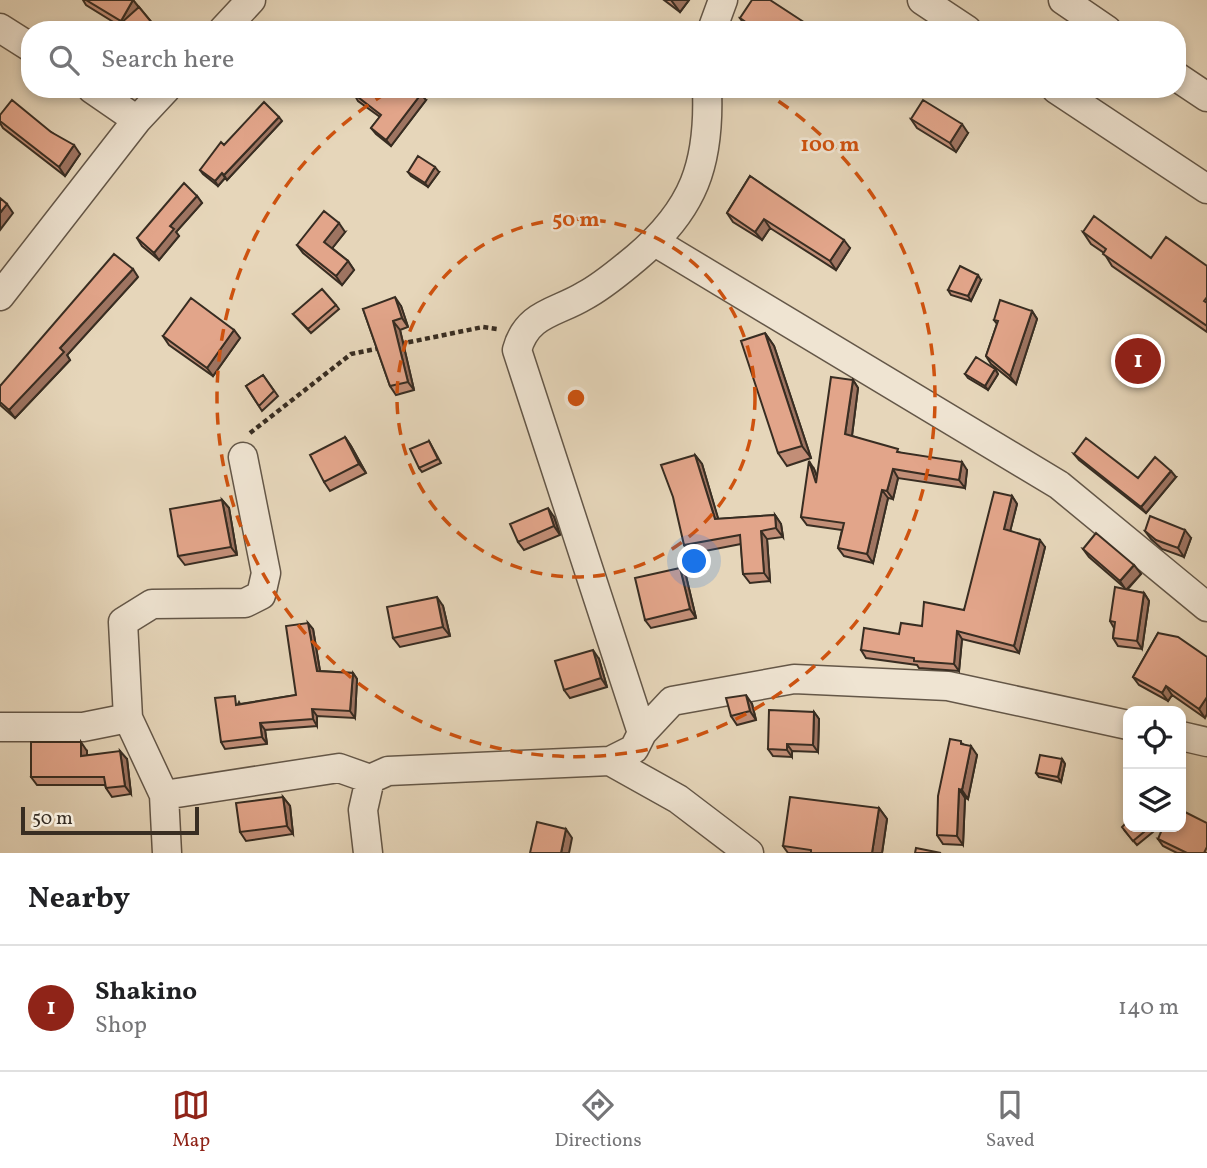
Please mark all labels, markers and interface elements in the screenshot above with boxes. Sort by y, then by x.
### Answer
search box [21,21,1186,98]
icon: search [45,41,83,79]
text: Search here [101,42,234,78]
text: 100 m [800,131,860,160]
text: 50 m [552,206,600,235]
pin: 1 [1115,335,1161,387]
centre of rings [564,386,588,410]
your location [677,544,711,578]
map controls [1123,706,1186,832]
button: locate [1123,706,1186,769]
button: layers [1123,769,1186,832]
scale bar [21,804,200,836]
text: 50 m [32,806,73,832]
text: Nearby [28,878,130,920]
text: Shakino [95,974,197,1010]
text: 1 [46,992,56,1024]
text: 140 m [1118,992,1179,1024]
text: Shop [95,1010,147,1042]
tab: Map [172,1086,210,1154]
tab: Directions [555,1086,642,1154]
tab: Saved [986,1086,1035,1154]

